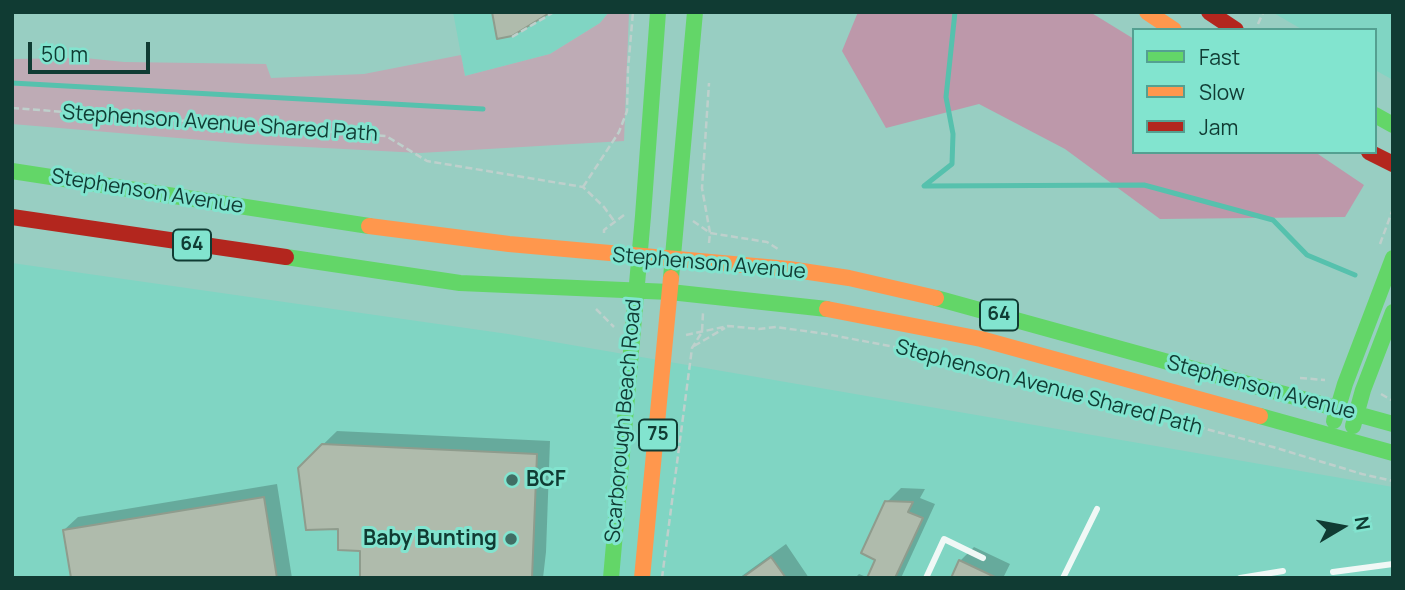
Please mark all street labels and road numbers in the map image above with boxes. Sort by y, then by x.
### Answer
street label: Stephenson Avenue Shared Path [61,100,379,148]
street label: Stephenson Avenue [49,164,245,220]
road number: 64 [173,230,211,260]
street label: Stephenson Avenue [611,243,807,285]
street label: Scarborough Beach Road [601,298,647,544]
road number: 64 [980,300,1018,330]
street label: Stephenson Avenue Shared Path [893,335,1205,441]
street label: Stephenson Avenue [1164,351,1358,425]
road number: 75 [639,420,677,450]

